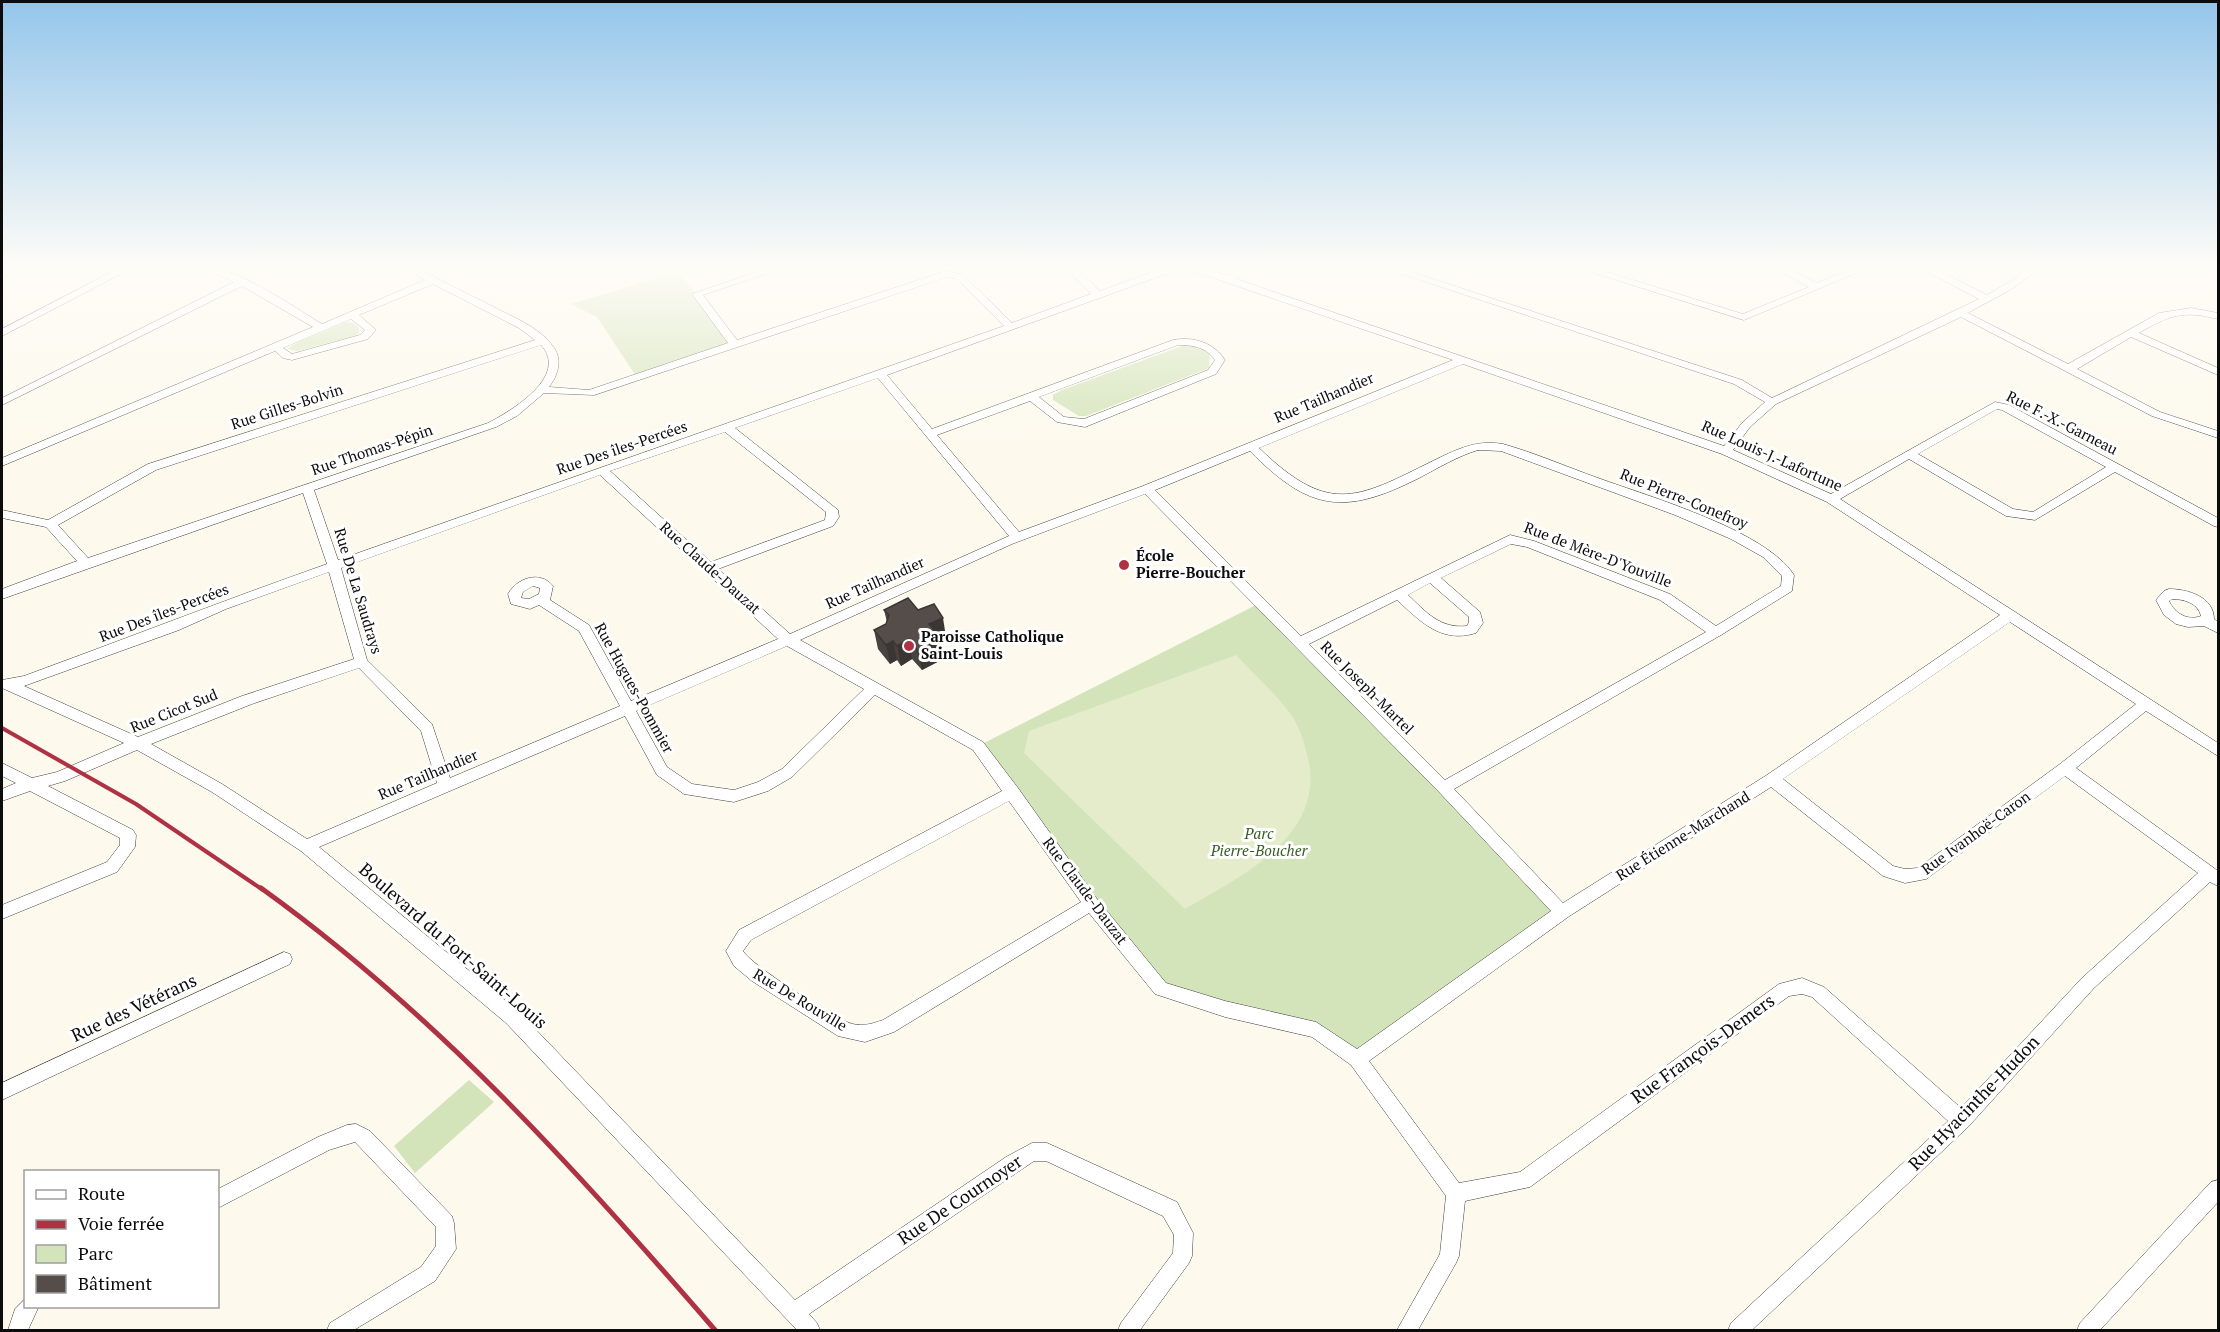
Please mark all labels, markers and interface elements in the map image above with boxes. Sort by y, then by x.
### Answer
street label: Rue Tailhandier [1271,367,1377,427]
street label: Rue Gilles-Bolvin [228,378,345,434]
street label: Rue F.-X.-Garneau [2003,385,2122,459]
street label: Rue Des îles-Percées [554,415,690,479]
street label: Rue Louis-J.-Lafortune [1699,415,1846,495]
street label: Rue Thomas-Pépin [308,419,435,479]
street label: Rue Pierre-Conefroy [1617,463,1752,533]
street label: Rue Claude-Dauzat [656,517,766,618]
street label: Rue de Mère-D'Youville [1522,517,1675,591]
street label: Rue De La Saudrays [330,525,388,656]
place label: École Pierre-Boucher [1136,545,1246,582]
street label: Rue Tailhandier [822,551,927,613]
marker: École Pierre-Boucher [1117,558,1131,572]
street label: Rue Des îles-Percées [96,578,231,646]
street label: Rue Hugues-Pommier [591,619,679,757]
place label: Paroisse Catholique Saint-Louis [921,626,1064,663]
street label: Rue Joseph-Martel [1317,636,1419,738]
marker: Paroisse Catholique Saint-Louis [902,639,916,653]
street label: Rue Cicot Sud [127,683,220,737]
street label: Rue Tailhandier [375,744,481,804]
street label: Rue Étienne-Marchand [1612,786,1753,885]
street label: Rue Ivanhoë-Caron [1917,786,2034,878]
park label: Parc Pierre-Boucher [1210,823,1308,860]
street label: Rue Claude-Dauzat [1039,833,1133,948]
street label: Boulevard du Fort-Saint-Louis [355,857,553,1034]
street label: Rue De Rouville [750,963,851,1035]
street label: Rue des Vétérans [67,968,200,1047]
street label: Rue François-Demers [1626,988,1779,1108]
street label: Rue Hyacinthe-Hudon [1902,1029,2044,1175]
street label: Rue De Cournoyer [893,1149,1026,1250]
legend [24,1170,219,1308]
text: Route [78,1181,125,1205]
text: Voie ferrée [78,1211,164,1235]
text: Parc [78,1241,113,1265]
text: Bâtiment [78,1271,153,1295]

